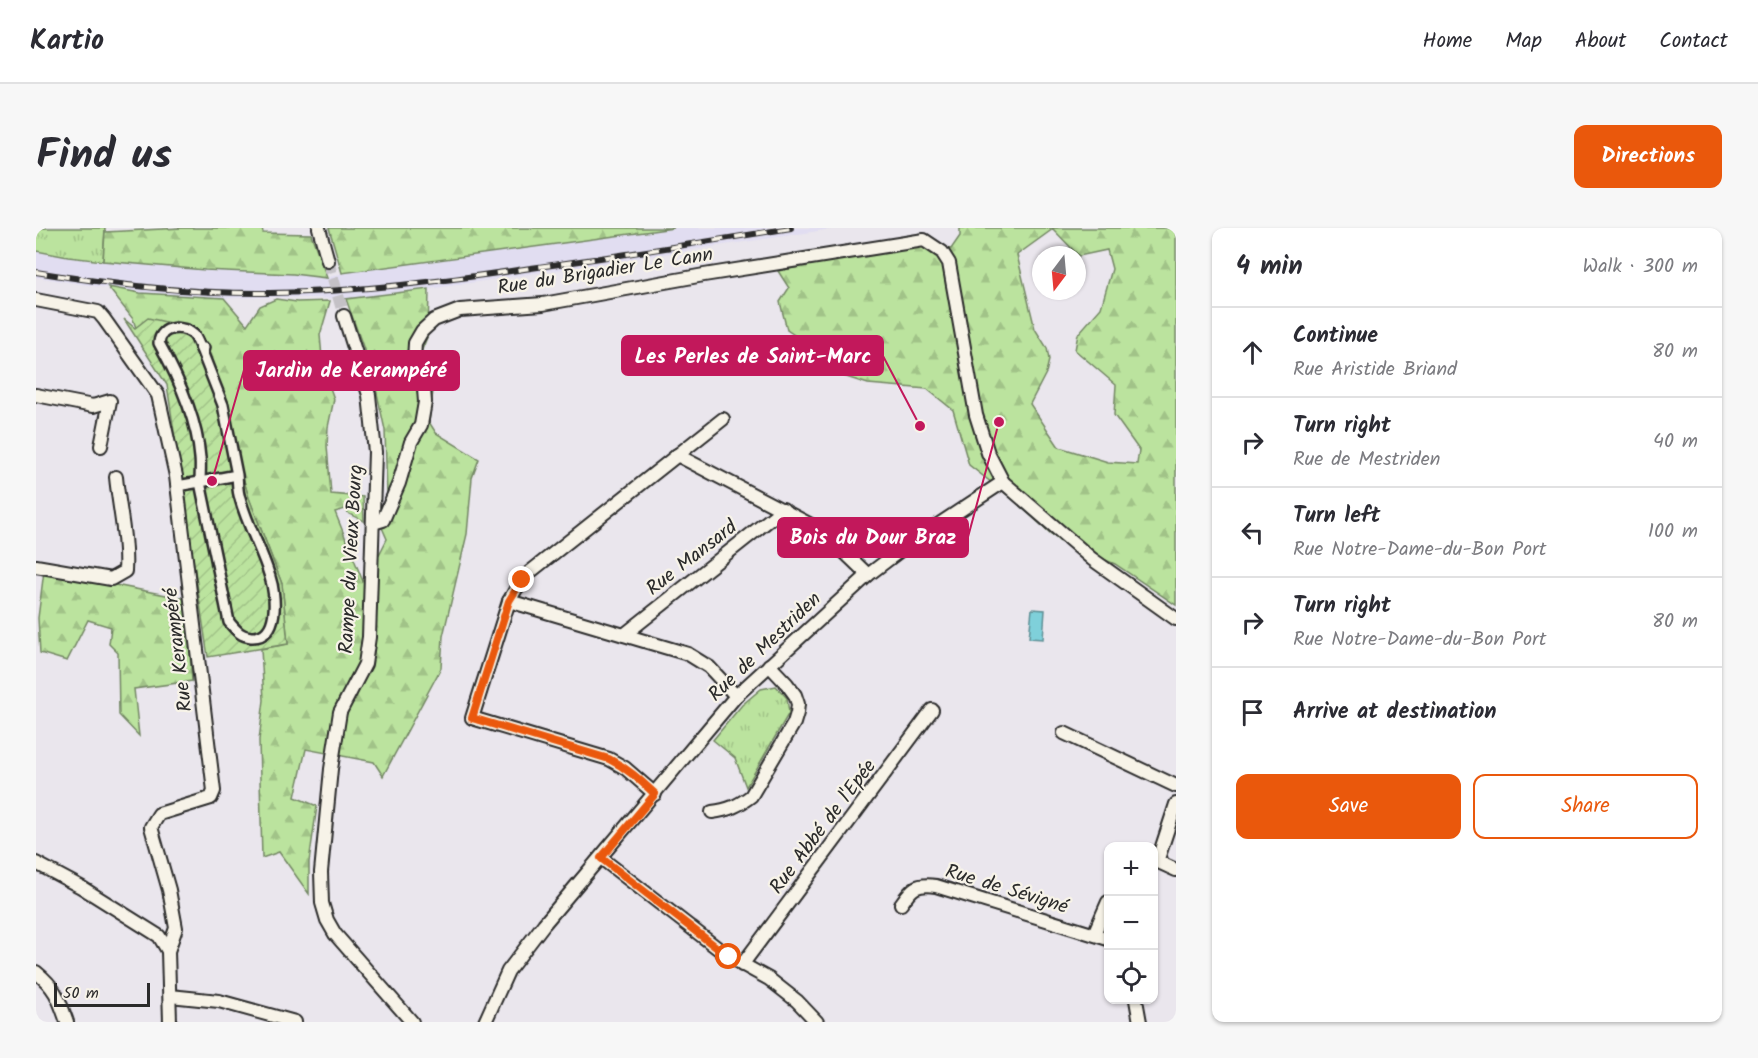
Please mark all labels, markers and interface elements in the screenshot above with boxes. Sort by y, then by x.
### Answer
text: Kartio [30,19,104,64]
text: Home [1423,25,1472,58]
text: Map [1505,25,1542,58]
text: About [1575,25,1626,58]
text: Contact [1659,25,1728,58]
text: Find us [36,123,172,190]
button: Directions [1574,125,1722,188]
street label: Rue du Brigadier Le Cann [495,239,715,305]
north arrow [1032,246,1086,300]
text: 4 min [1236,246,1303,288]
text: Walk · 300 m [1583,251,1698,283]
text: Continue [1293,319,1378,354]
callout: Les Perles de Saint-Marc [622,336,883,375]
icon: ahead [1236,336,1269,369]
text: 80 m [1652,336,1698,368]
text: Les Perles de Saint-Marc [635,341,871,374]
callout: Jardin de Kerampéré [244,351,459,390]
text: Rue Aristide Briand [1293,354,1457,386]
text: Jardin de Kerampéré [255,355,448,388]
text: Turn right [1293,409,1391,444]
icon: right [1236,426,1269,459]
text: 40 m [1653,426,1698,458]
text: Rue de Mestriden [1293,444,1440,476]
street label: Rampe du Vieux Bourg [331,464,373,654]
text: Turn left [1293,499,1380,534]
street label: Rue Mansard [640,512,746,605]
icon: left [1236,516,1269,549]
text: 100 m [1648,516,1698,548]
callout: Bois du Dour Braz [778,518,968,557]
text: Bois du Dour Braz [790,522,956,555]
text: Rue Notre-Dame-du-Bon Port [1293,534,1546,566]
route end [508,566,534,592]
street label: Rue Kerampéré [155,585,202,714]
street label: Rue de Mestriden [701,585,830,710]
text: Turn right [1293,589,1391,624]
icon: right [1236,606,1269,639]
text: 80 m [1652,606,1698,638]
text: Rue Notre-Dame-du-Bon Port [1293,624,1546,656]
text: Arrive at destination [1293,695,1496,730]
icon: arrive [1236,696,1269,729]
street label: Rue Abbé de l'Epée [762,753,885,902]
button: Save [1236,774,1461,839]
button: Share [1473,774,1698,839]
map controls [1104,842,1158,1004]
button: + [1104,842,1158,896]
street label: Rue de Sévigné [941,856,1073,924]
button: − [1104,896,1158,950]
route start [715,943,741,969]
button: locate [1104,950,1158,1004]
scale bar [54,980,150,1008]
text: 50 m [63,981,99,1006]

